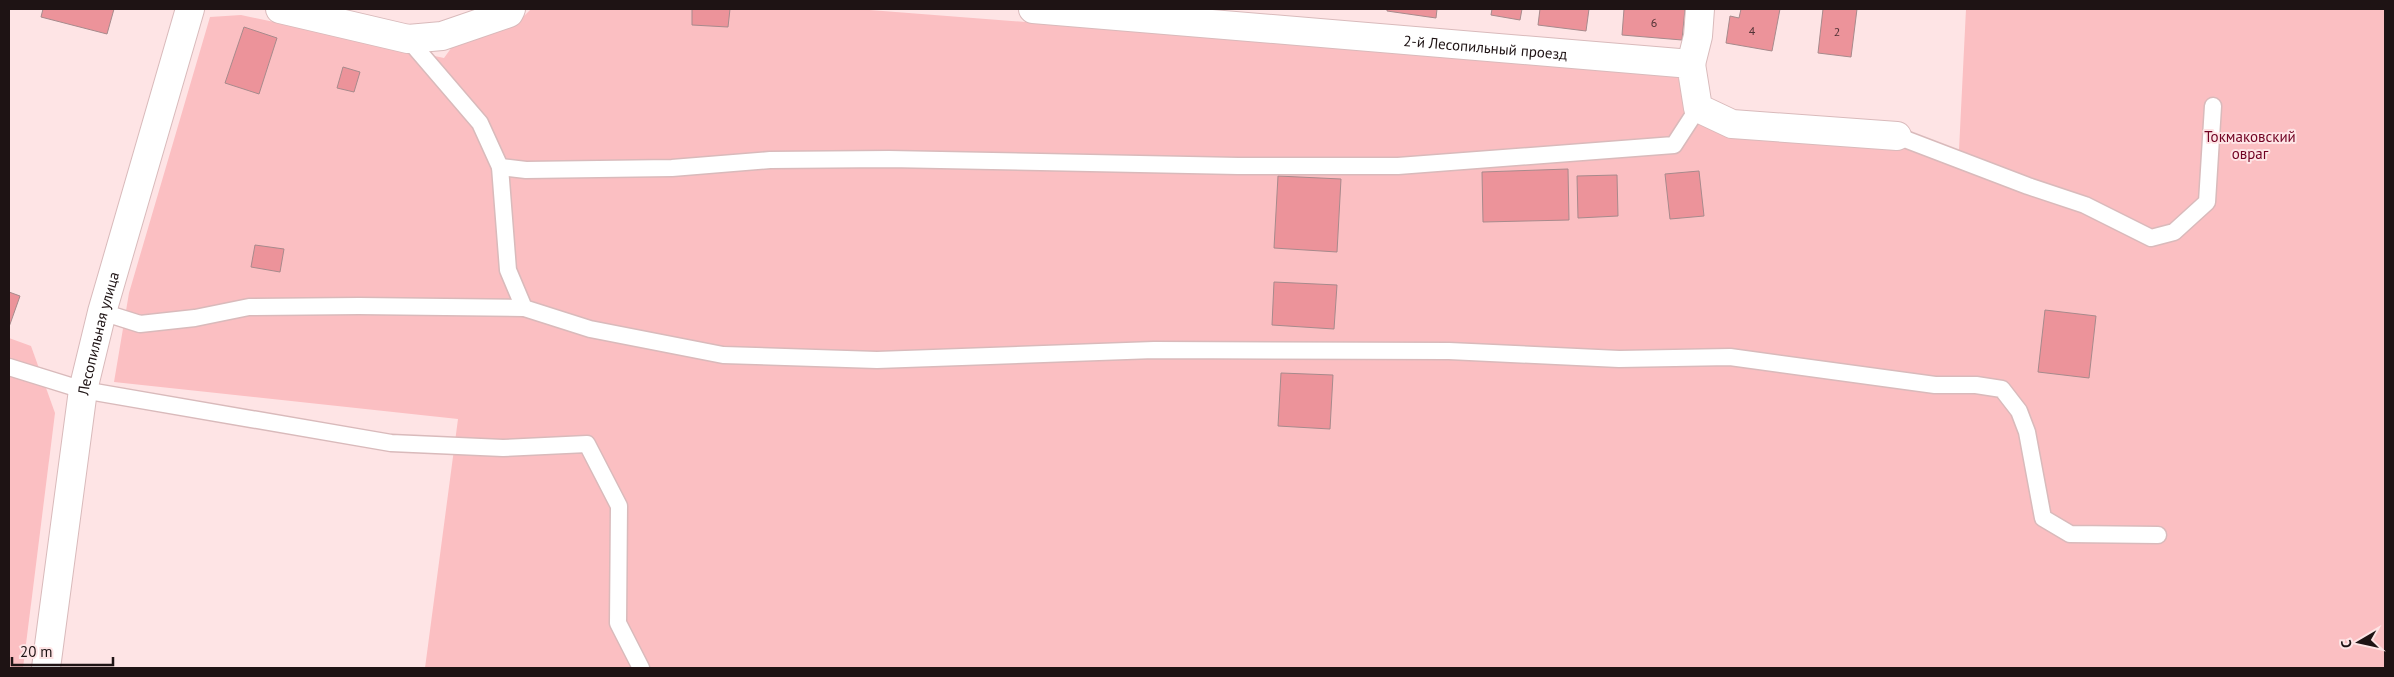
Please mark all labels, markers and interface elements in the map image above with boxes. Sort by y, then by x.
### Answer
house number: 6 [1651,15,1657,30]
house number: 4 [1749,23,1756,38]
house number: 2 [1834,24,1840,39]
street label: 2-й Лесопильный проезд [1403,30,1568,63]
park label: Токмаковский овраг [2204,127,2296,163]
street label: Лесопильная улица [73,269,123,397]
north arrow [2334,617,2384,667]
scale bar [12,634,114,666]
text: С [2337,639,2356,649]
text: 20 m [20,642,53,661]

